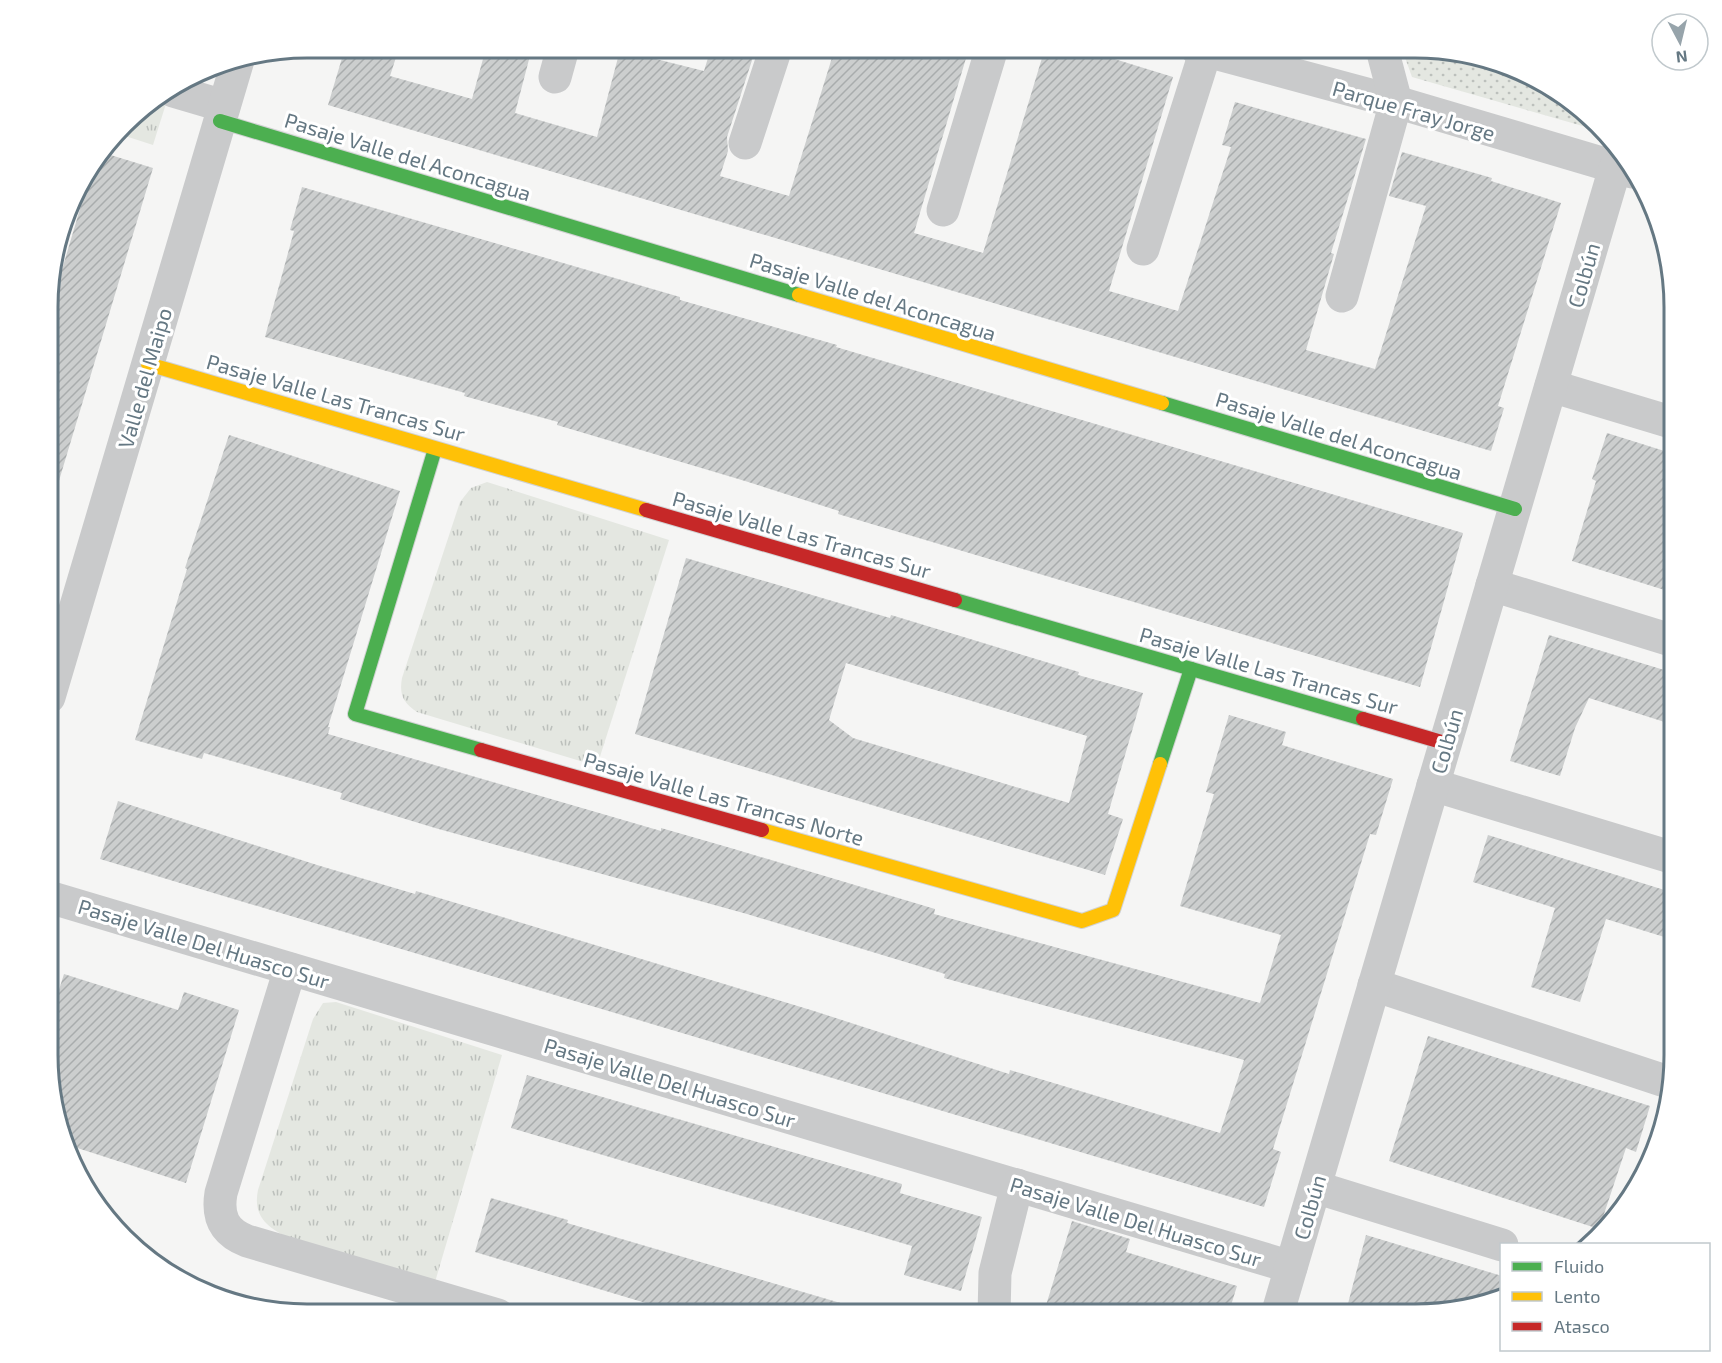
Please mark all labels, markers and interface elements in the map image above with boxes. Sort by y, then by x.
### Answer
north arrow [1650,12,1710,72]
text: N [1675,47,1689,68]
street label: Parque Fray Jorge [1330,75,1498,145]
street label: Pasaje Valle del Aconcagua [281,107,534,206]
street label: Colbún [1562,240,1604,310]
street label: Pasaje Valle del Aconcagua [746,247,999,346]
street label: Valle del Maipo [112,305,176,451]
street label: Pasaje Valle Las Trancas Sur [204,348,469,447]
street label: Pasaje Valle del Aconcagua [1212,386,1465,485]
street label: Pasaje Valle Las Trancas Sur [670,485,935,584]
street label: Pasaje Valle Las Trancas Sur [1137,621,1402,720]
street label: Colbún [1425,706,1467,776]
street label: Pasaje Valle Las Trancas Norte [581,746,867,851]
street label: Pasaje Valle Del Huasco Sur [75,893,333,994]
street label: Pasaje Valle Del Huasco Sur [541,1032,799,1133]
street label: Pasaje Valle Del Huasco Sur [1007,1171,1265,1272]
street label: Colbún [1288,1172,1330,1242]
legend [1500,1243,1710,1351]
text: Fluido [1554,1255,1604,1277]
text: Lento [1554,1285,1600,1307]
text: Atasco [1554,1315,1610,1337]

